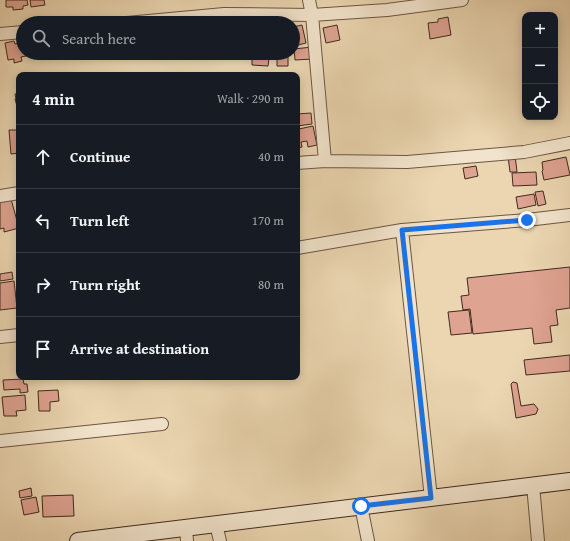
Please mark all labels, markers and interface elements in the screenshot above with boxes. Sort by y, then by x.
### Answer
map controls [522,12,558,120]
button: + [522,12,558,48]
search box [16,16,300,60]
icon: search [30,27,52,49]
text: Search here [62,28,136,49]
button: − [522,48,558,84]
button: locate [522,84,558,120]
text: 4 min [32,86,74,111]
text: Walk · 290 m [217,89,284,108]
icon: ahead [32,146,54,168]
text: Continue [70,146,131,167]
text: 40 m [258,147,284,166]
icon: left [32,210,54,232]
text: Turn left [70,210,129,231]
text: 170 m [252,211,284,230]
route end [518,211,536,229]
icon: right [32,274,54,296]
text: Turn right [70,274,141,295]
text: 80 m [258,275,284,294]
icon: arrive [32,338,54,360]
text: Arrive at destination [70,338,209,359]
route start [352,497,370,515]

